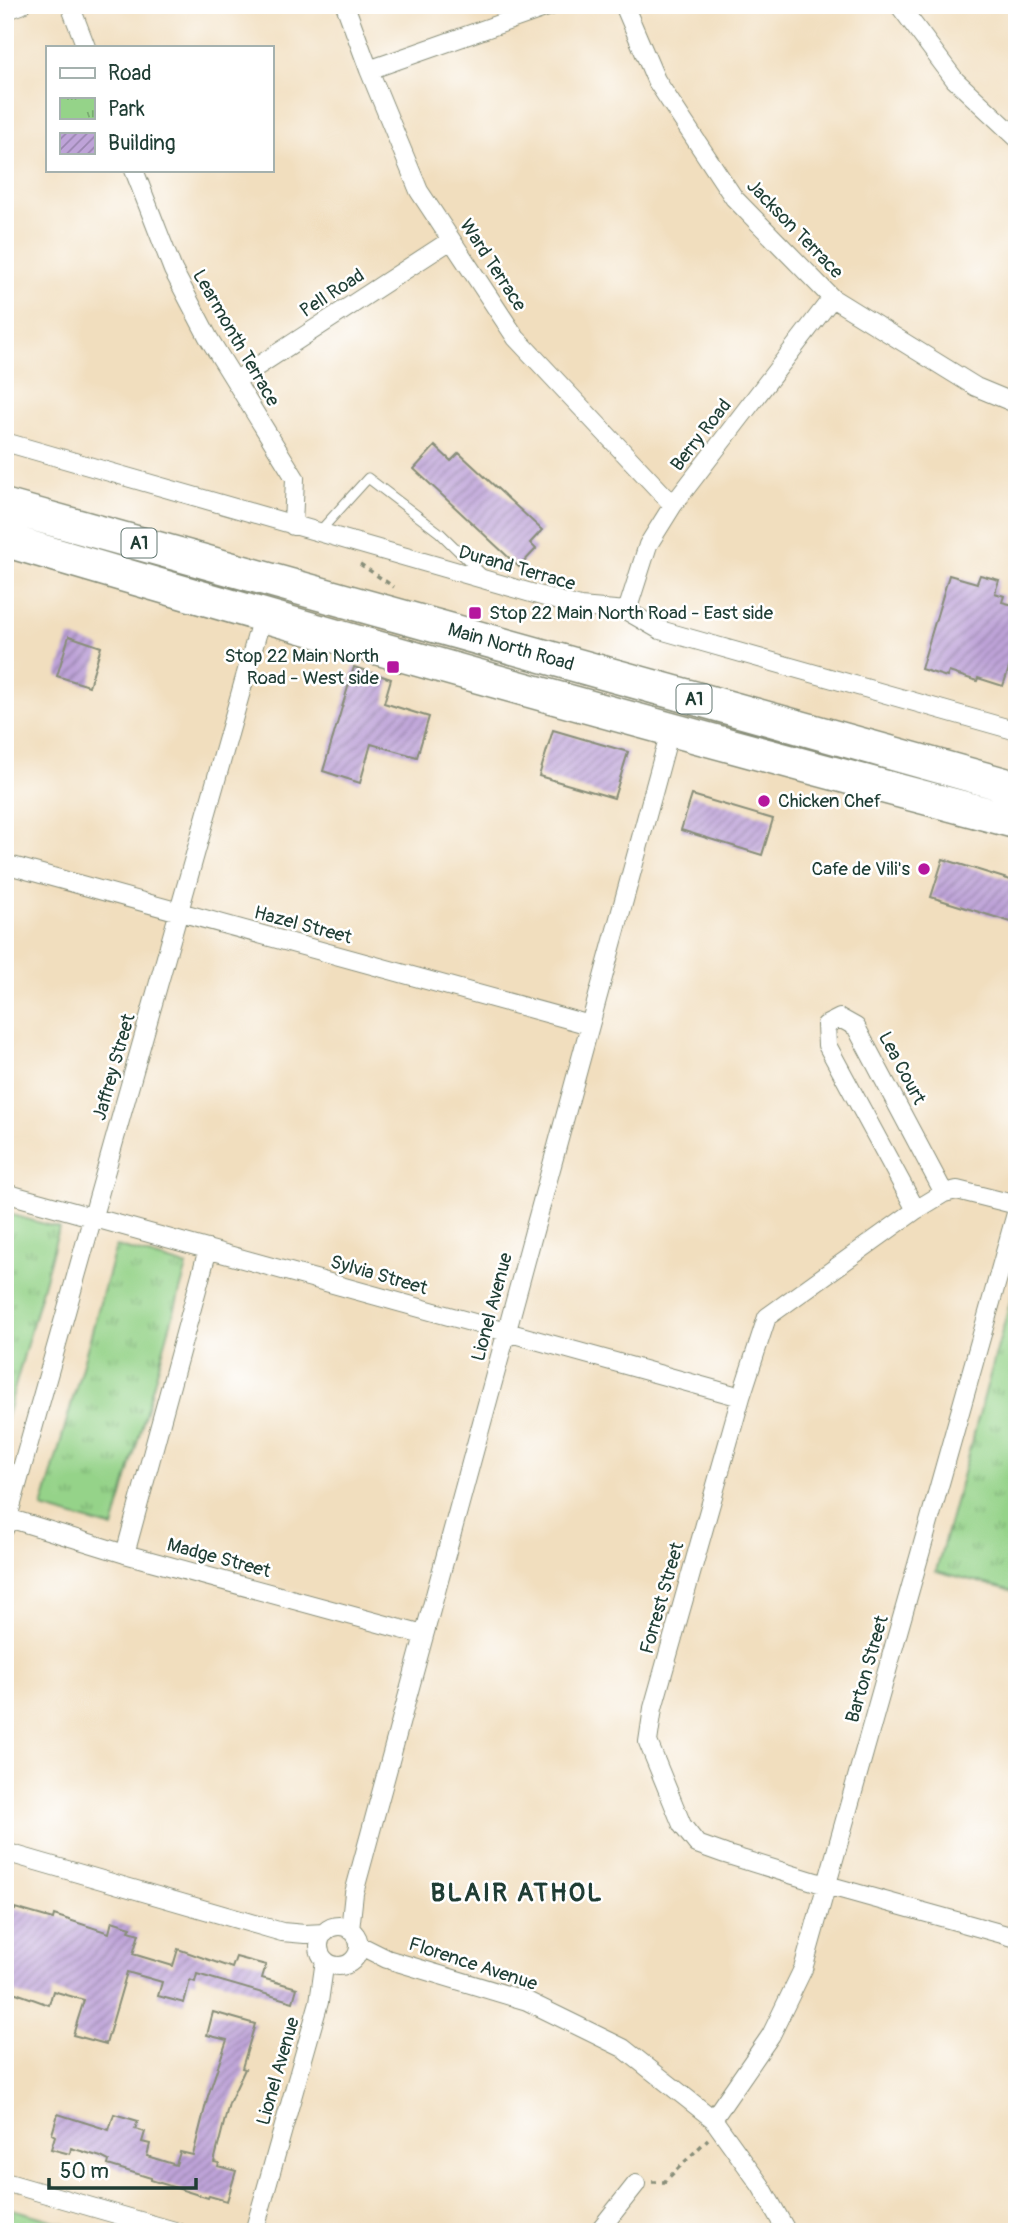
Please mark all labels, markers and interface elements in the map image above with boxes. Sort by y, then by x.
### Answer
legend [46,46,273,172]
text: Road [108,60,152,87]
text: Park [108,96,145,123]
text: Building [108,130,175,157]
street label: Jackson Terrace [742,174,849,284]
street label: Ward Terrace [454,214,532,316]
street label: Pell Road [295,263,369,323]
street label: Learmonth Terrace [187,265,285,411]
street label: Berry Road [665,394,737,476]
road number: A1 [122,528,156,558]
street label: Durand Terrace [456,540,579,596]
place label: Stop 22 Main North Road - East side [489,601,774,625]
marker: Stop 22 Main North Road - East side [467,605,483,621]
street label: Main North Road [445,617,577,677]
place label: Stop 22 Main North Road - West side [224,644,380,690]
marker: Stop 22 Main North Road - West side [385,659,401,675]
road number: A1 [676,684,712,714]
place label: Chicken Chef [778,789,882,813]
marker: Chicken Chef [756,793,772,809]
place label: Cafe de Vili's [811,857,910,881]
marker: Cafe de Vili's [916,861,932,877]
street label: Hazel Street [251,900,355,950]
street label: Jaffrey Street [87,1011,141,1123]
street label: Lea Court [873,1028,931,1109]
street label: Sylvia Street [328,1250,431,1300]
street label: Lionel Avenue [466,1250,518,1364]
street label: Madge Street [165,1533,274,1583]
street label: Forrest Street [635,1539,689,1657]
street label: Barton Street [840,1612,894,1725]
district label: BLAIR ATHOL [430,1877,604,1909]
street label: Florence Avenue [406,1932,541,1996]
street label: Lionel Avenue [251,2014,305,2128]
scale bar [49,2146,196,2190]
text: 50 m [60,2158,109,2185]

